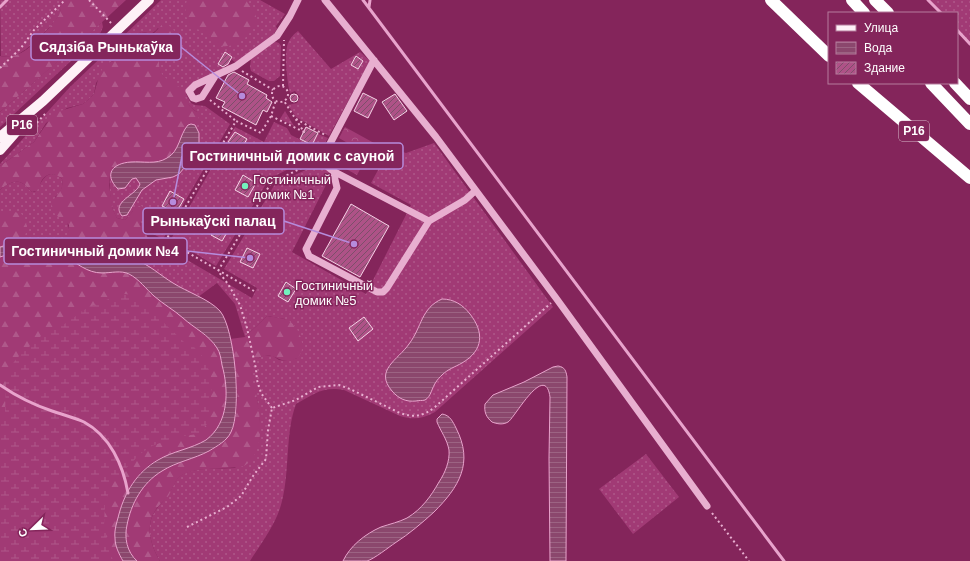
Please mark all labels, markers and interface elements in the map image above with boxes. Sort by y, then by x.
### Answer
legend [828,12,958,84]
text: Улица [864,21,898,35]
callout: Сядзіба Рынькаўка [31,34,181,60]
text: Сядзіба Рынькаўка [39,39,173,55]
text: Вода [864,41,892,55]
text: Здание [864,61,905,75]
road number: Р16 [7,115,37,135]
road number: Р16 [899,121,929,141]
callout: Гостиничный домик с сауной [182,143,403,169]
text: Гостиничный домик с сауной [190,148,394,164]
place label: Гостиничный домик №1 [253,172,331,202]
marker: Гостиничный домик №1 [240,181,250,191]
callout: Рынькаўскi палац [143,208,284,234]
text: Рынькаўскi палац [150,213,276,229]
callout: Гостиничный домик №4 [4,238,187,264]
text: Гостиничный домик №4 [11,243,179,259]
place label: Гостиничный домик №5 [295,278,373,308]
marker: Гостиничный домик №5 [282,287,292,297]
north arrow [12,509,52,549]
text: С [16,527,30,539]

